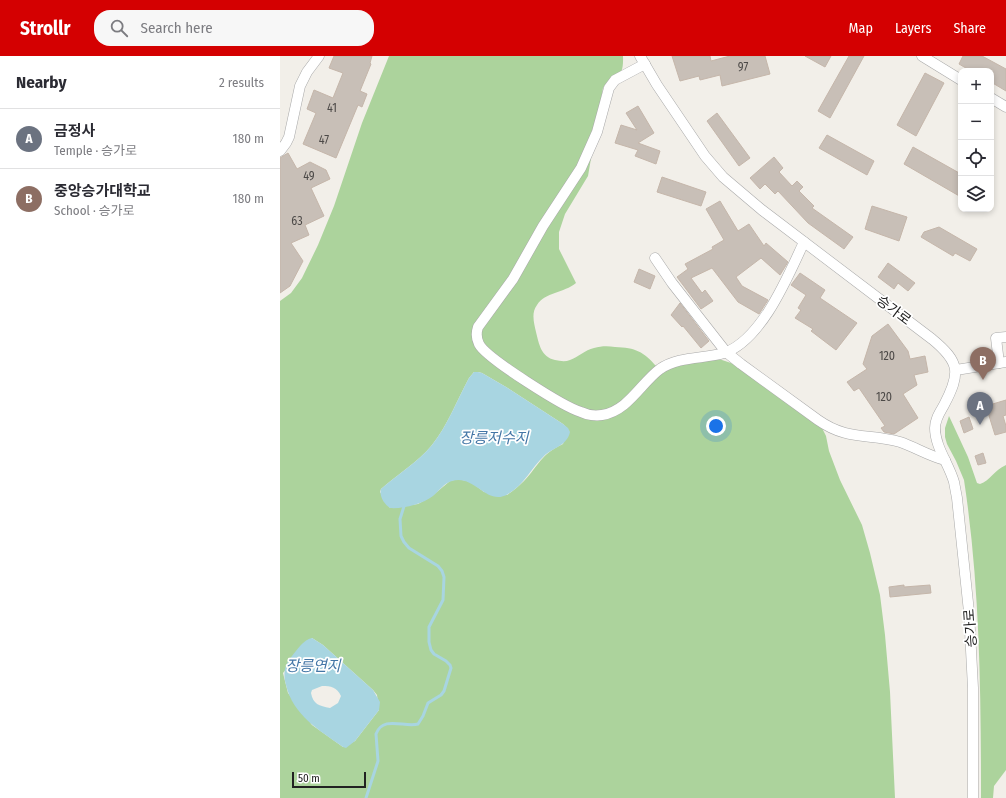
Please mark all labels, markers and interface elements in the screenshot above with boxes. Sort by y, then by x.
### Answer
search box [94,10,374,46]
text: Strollr [20,17,70,40]
icon: search [108,17,130,39]
text: Search here [140,19,213,37]
text: Map [849,20,873,37]
text: Layers [895,20,931,37]
text: Share [953,20,986,37]
house number: 97 [738,60,748,74]
map controls [958,68,994,212]
button: + [958,68,994,104]
text: Nearby [16,72,67,93]
text: 2 results [219,75,264,90]
house number: 41 [327,101,337,115]
button: − [958,104,994,140]
text: 금정사 [54,122,95,140]
text: A [25,131,33,146]
text: 180 m [233,131,264,146]
house number: 47 [319,133,329,147]
button: locate [958,140,994,176]
text: Temple · 승가로 [54,143,137,158]
house number: 49 [303,169,315,183]
button: layers [958,176,994,212]
text: 중앙승가대학교 [54,182,151,200]
text: B [25,191,33,206]
text: 180 m [233,191,264,206]
text: School · 승가로 [54,203,135,218]
house number: 63 [291,214,303,228]
street label: 승가로 [873,292,914,329]
pin: B [970,347,996,380]
house number: 120 [879,349,895,363]
house number: 120 [876,390,892,404]
pin: A [967,392,993,425]
your location [706,416,726,436]
water label: 장릉저수지 [459,429,530,447]
street label: 승가로 [961,608,980,648]
water label: 장릉연지 [285,657,342,675]
scale bar [292,770,366,789]
text: 50 m [298,772,320,785]

